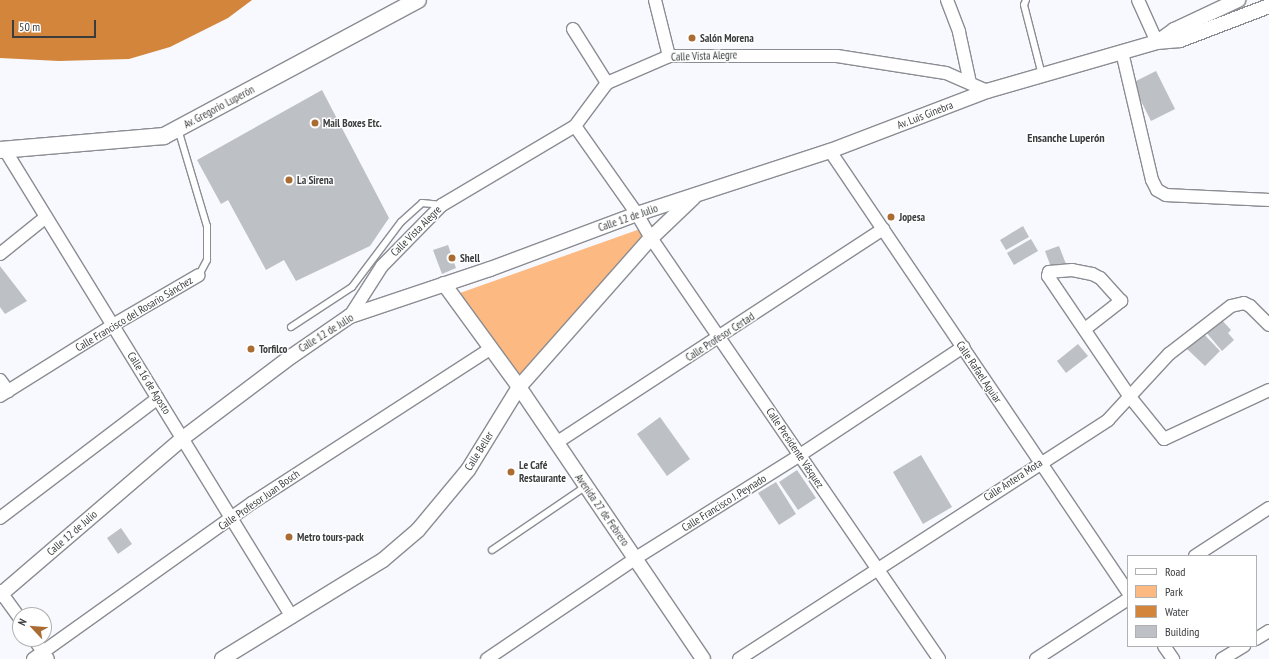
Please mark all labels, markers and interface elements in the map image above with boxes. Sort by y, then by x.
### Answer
scale bar [14,12,98,38]
text: 50 m [19,19,40,34]
place label: Salón Morena [700,31,754,45]
marker: Salón Morena [687,33,697,43]
street label: Calle Vista Alegre [670,48,738,64]
street label: Av. Gregorio Luperón [181,83,257,131]
street label: Av. Luis Ginebra [895,98,955,132]
place label: Mail Boxes Etc. [323,116,382,130]
marker: Mail Boxes Etc. [310,118,320,128]
district label: Ensanche Luperón [1027,131,1105,145]
place label: La Sirena [297,173,333,187]
marker: La Sirena [284,175,294,185]
street label: Calle 12 de Julio [596,202,660,234]
street label: Calle Vista Alegre [388,203,444,259]
place label: Jopesa [899,210,925,224]
marker: Jopesa [886,212,896,222]
place label: Shell [460,251,480,265]
marker: Shell [447,253,457,263]
street label: Calle Francisco del Rosario Sánchez [73,274,195,354]
street label: Calle Profesor Certad [683,310,757,364]
street label: Calle 12 de Julio [296,311,356,355]
street label: Calle Rafael Aguiar [953,338,1005,406]
place label: Torfilco [259,342,288,356]
marker: Torfilco [246,344,256,354]
street label: Calle 16 de Agosto [125,349,173,417]
street label: Calle Presidente Vásquez [763,405,827,491]
street label: Calle Beller [462,429,496,473]
street label: Calle Antera Mota [981,456,1045,504]
place label: Le Café Restaurante [519,459,566,485]
street label: Calle Profesor Juan Bosch [216,467,302,533]
marker: Le Café Restaurante [506,467,516,477]
street label: Avenida 27 de Febrero [572,471,632,549]
street label: Calle Francisco J. Peynado [679,472,769,534]
street label: Calle 12 de Julio [44,508,100,558]
place label: Metro tours-pack [297,530,364,544]
marker: Metro tours-pack [284,532,294,542]
legend [1127,555,1257,647]
text: Road [1165,564,1185,579]
text: Park [1165,584,1183,599]
text: Water [1165,604,1189,619]
north arrow [12,607,52,647]
text: N [15,616,30,628]
text: Building [1165,624,1200,639]

